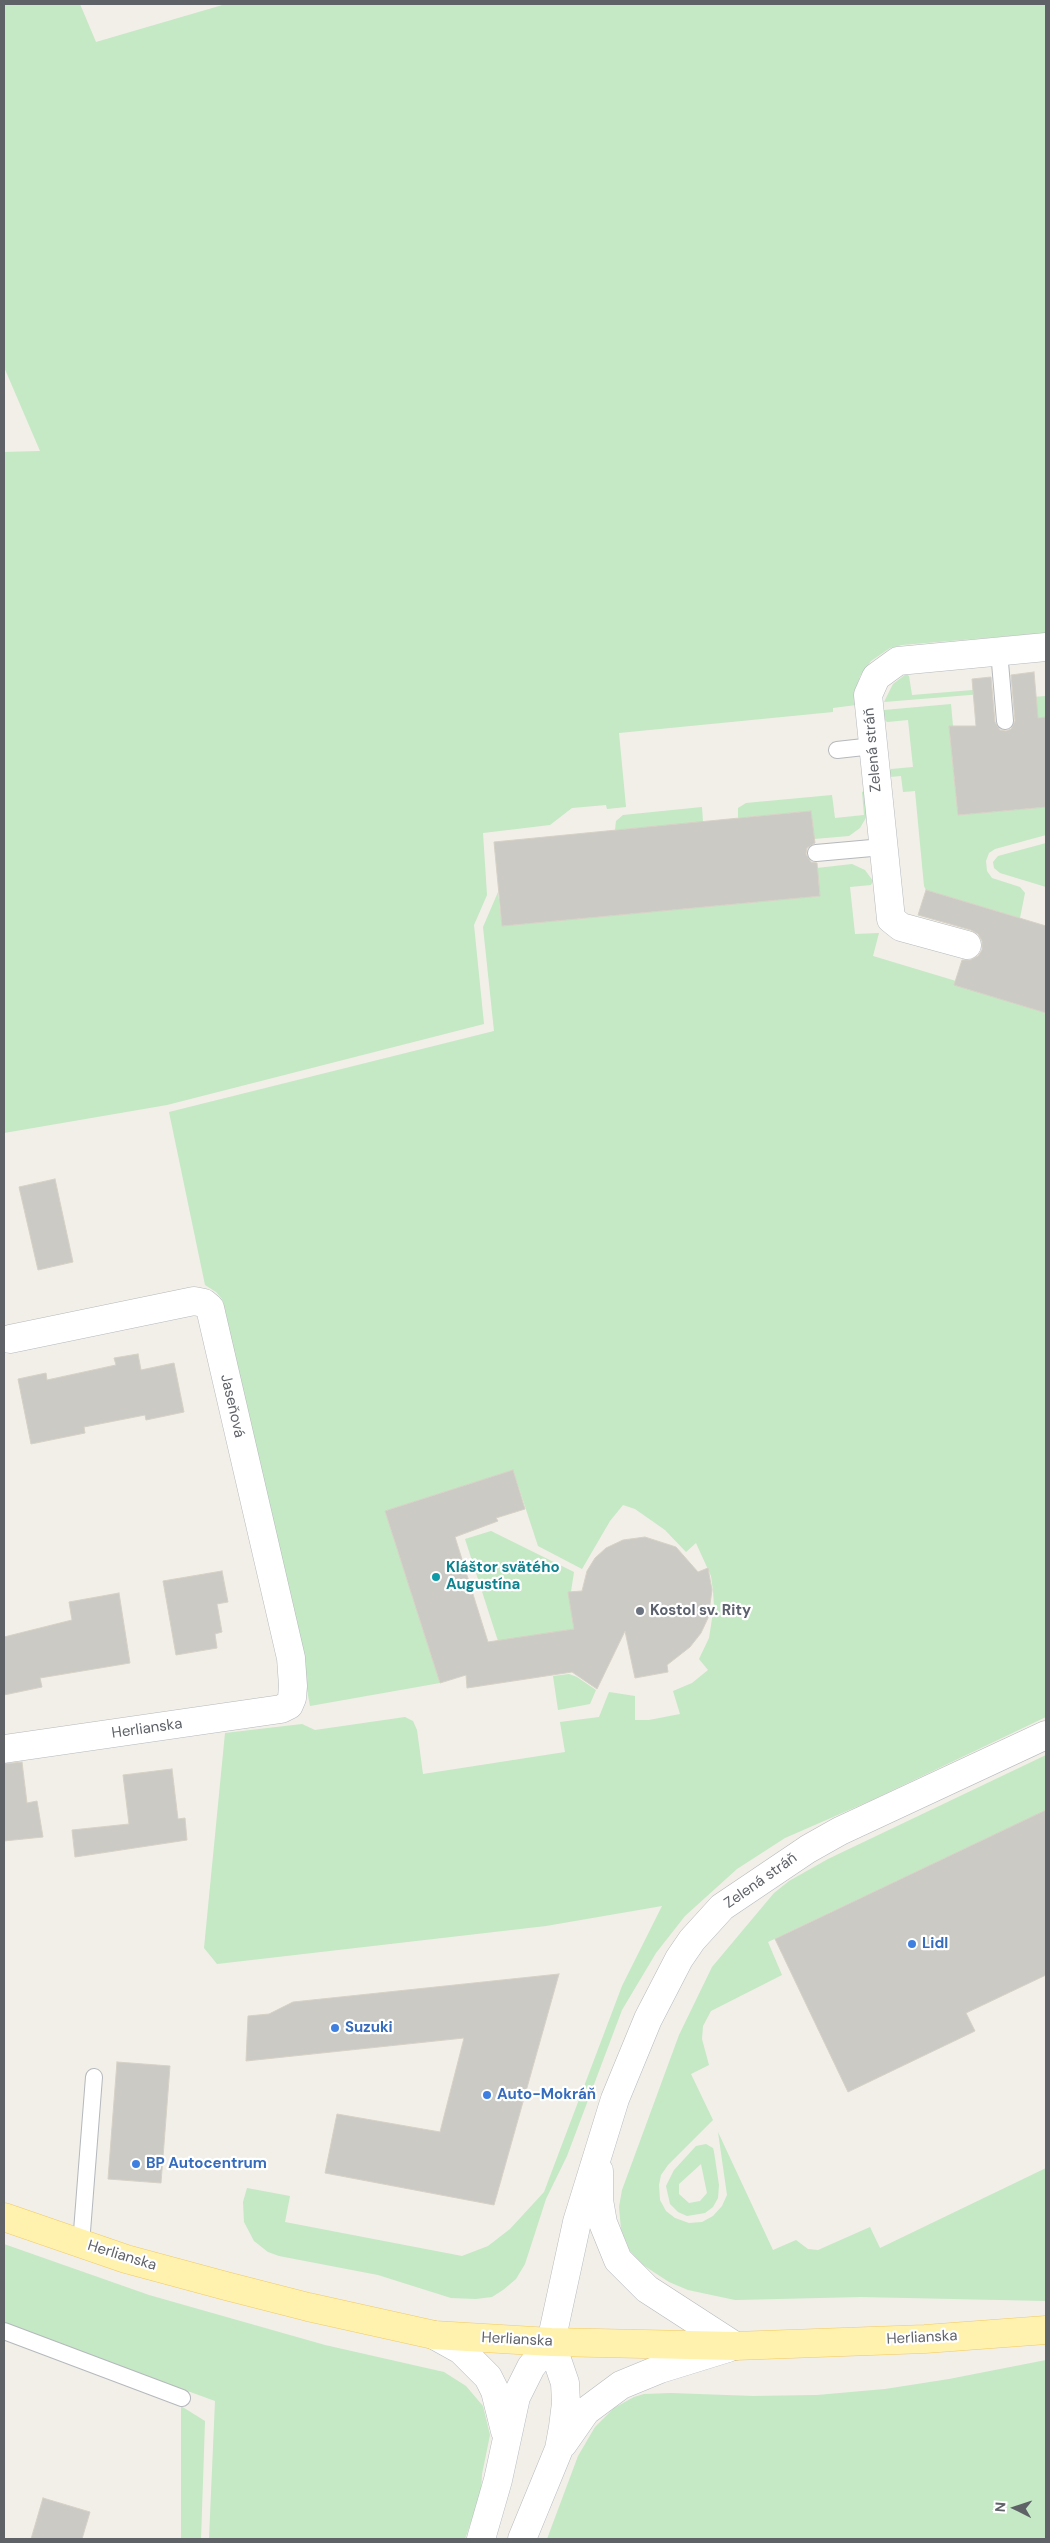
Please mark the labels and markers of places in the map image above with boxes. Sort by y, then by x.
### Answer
place label: Kláštor svätého Augustína [446,1559,560,1594]
marker: Kláštor svätého Augustína [430,1571,442,1583]
place label: Kostol sv. Rity [650,1602,751,1620]
marker: Kostol sv. Rity [634,1605,646,1617]
place label: Lidl [922,1935,948,1953]
marker: Lidl [906,1938,918,1950]
place label: Suzuki [345,2019,393,2037]
marker: Suzuki [329,2022,341,2034]
place label: Auto-Mokráň [497,2086,596,2104]
marker: Auto-Mokráň [481,2089,493,2101]
place label: BP Autocentrum [146,2155,267,2173]
marker: BP Autocentrum [130,2158,142,2170]

